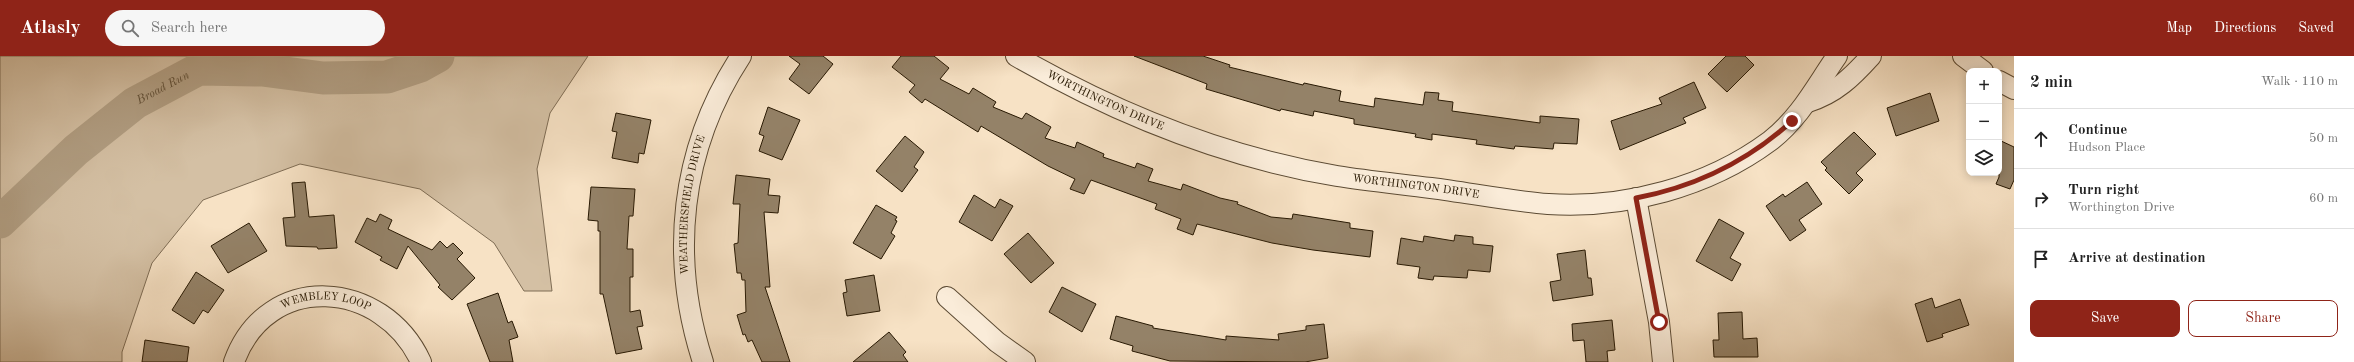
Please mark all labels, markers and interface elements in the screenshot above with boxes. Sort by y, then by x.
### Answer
search box [105,10,385,46]
icon: search [119,17,141,39]
text: Atlasly [20,19,81,38]
text: Search here [151,21,228,36]
text: Map [2166,21,2192,35]
text: Directions [2214,21,2276,35]
text: Saved [2298,21,2334,35]
map controls [1966,68,2002,176]
button: + [1966,68,2002,104]
water label: Broad Run [134,69,192,107]
street label: WORTHINGTON DRIVE [1045,69,1166,132]
text: 2 min [2030,74,2073,91]
text: Walk · 110 m [2261,75,2338,88]
button: − [1966,104,2002,140]
route end [1783,112,1801,130]
text: Continue [2068,123,2127,138]
icon: ahead [2030,128,2052,150]
text: 50 m [2309,132,2338,145]
street label: WEATHERSFIELD DRIVE [678,134,707,275]
button: layers [1966,140,2002,176]
text: Hudson Place [2068,141,2145,154]
street label: WORTHINGTON DRIVE [1352,173,1480,201]
text: Turn right [2068,183,2139,198]
icon: right [2030,188,2052,210]
text: 60 m [2309,192,2338,205]
text: Worthington Drive [2068,201,2174,214]
icon: arrive [2030,248,2052,270]
text: Arrive at destination [2068,251,2206,266]
street label: WEMBLEY LOOP [279,291,373,313]
button: Save [2030,300,2180,337]
button: Share [2188,300,2338,337]
route start [1650,313,1668,331]

